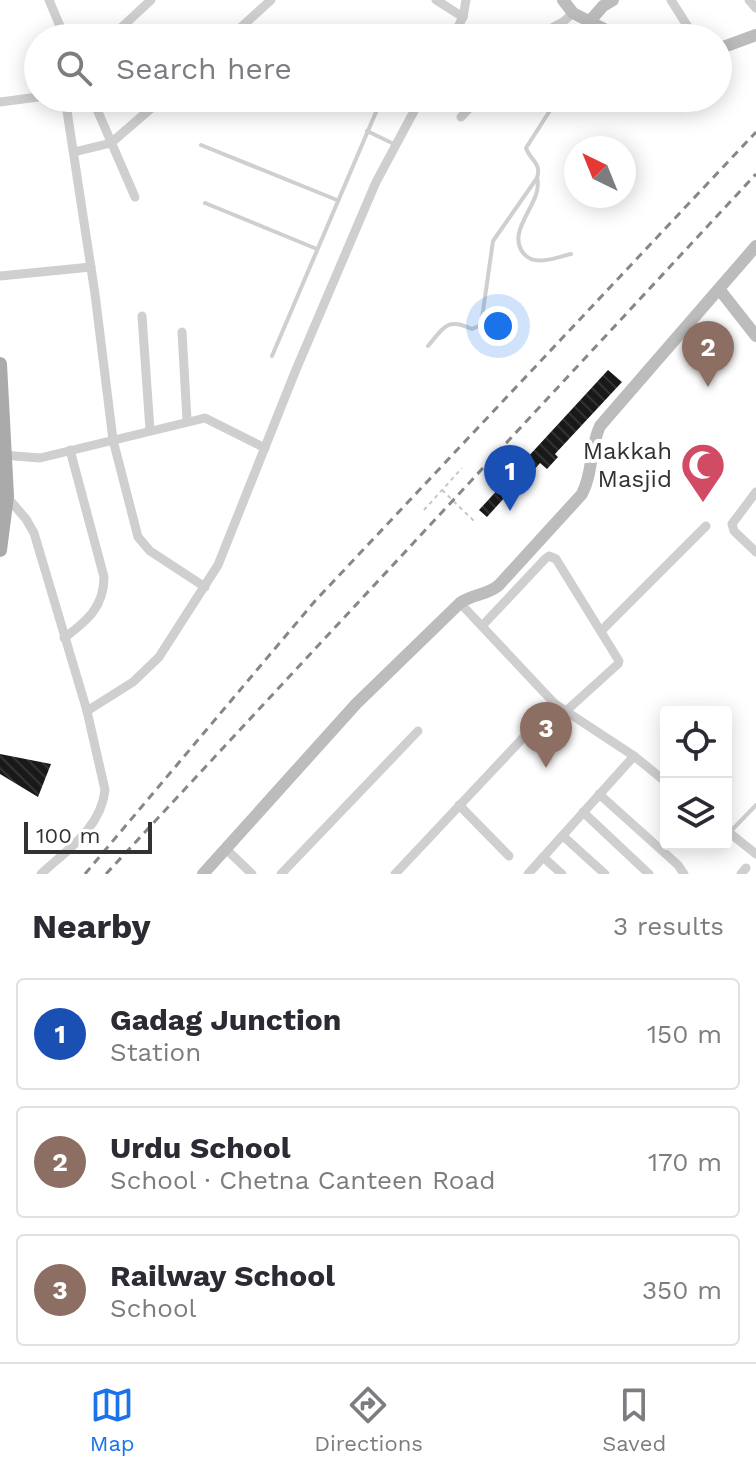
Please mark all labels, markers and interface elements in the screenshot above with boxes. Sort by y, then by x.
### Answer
search box [24,24,732,112]
icon: search [52,46,96,90]
text: Search here [116,51,292,86]
north arrow [564,136,636,208]
your location [478,306,518,346]
pin: 2 [682,321,734,387]
place label: Makkah Masjid [583,437,672,493]
mosque icon: Makkah Masjid [679,441,727,504]
pin: 1 [484,445,536,511]
pin: 3 [520,702,572,768]
map controls [660,706,732,850]
button: locate [660,706,732,778]
button: layers [660,778,732,850]
scale bar [24,818,152,854]
text: 100 m [36,823,100,848]
text: Nearby [32,906,151,946]
text: 3 results [613,911,724,941]
text: Gadag Junction [110,1002,341,1037]
text: 1 [54,1019,66,1049]
text: 150 m [647,1019,722,1049]
text: Station [110,1037,201,1067]
text: Urdu School [110,1130,291,1165]
text: 2 [52,1147,68,1177]
text: 170 m [648,1147,722,1177]
text: School · Chetna Canteen Road [110,1165,495,1195]
text: Railway School [110,1258,335,1293]
text: 3 [52,1275,68,1305]
text: 350 m [642,1275,722,1305]
text: School [110,1293,196,1323]
tab: Map [90,1383,135,1456]
tab: Directions [314,1383,423,1456]
tab: Saved [602,1383,666,1456]

